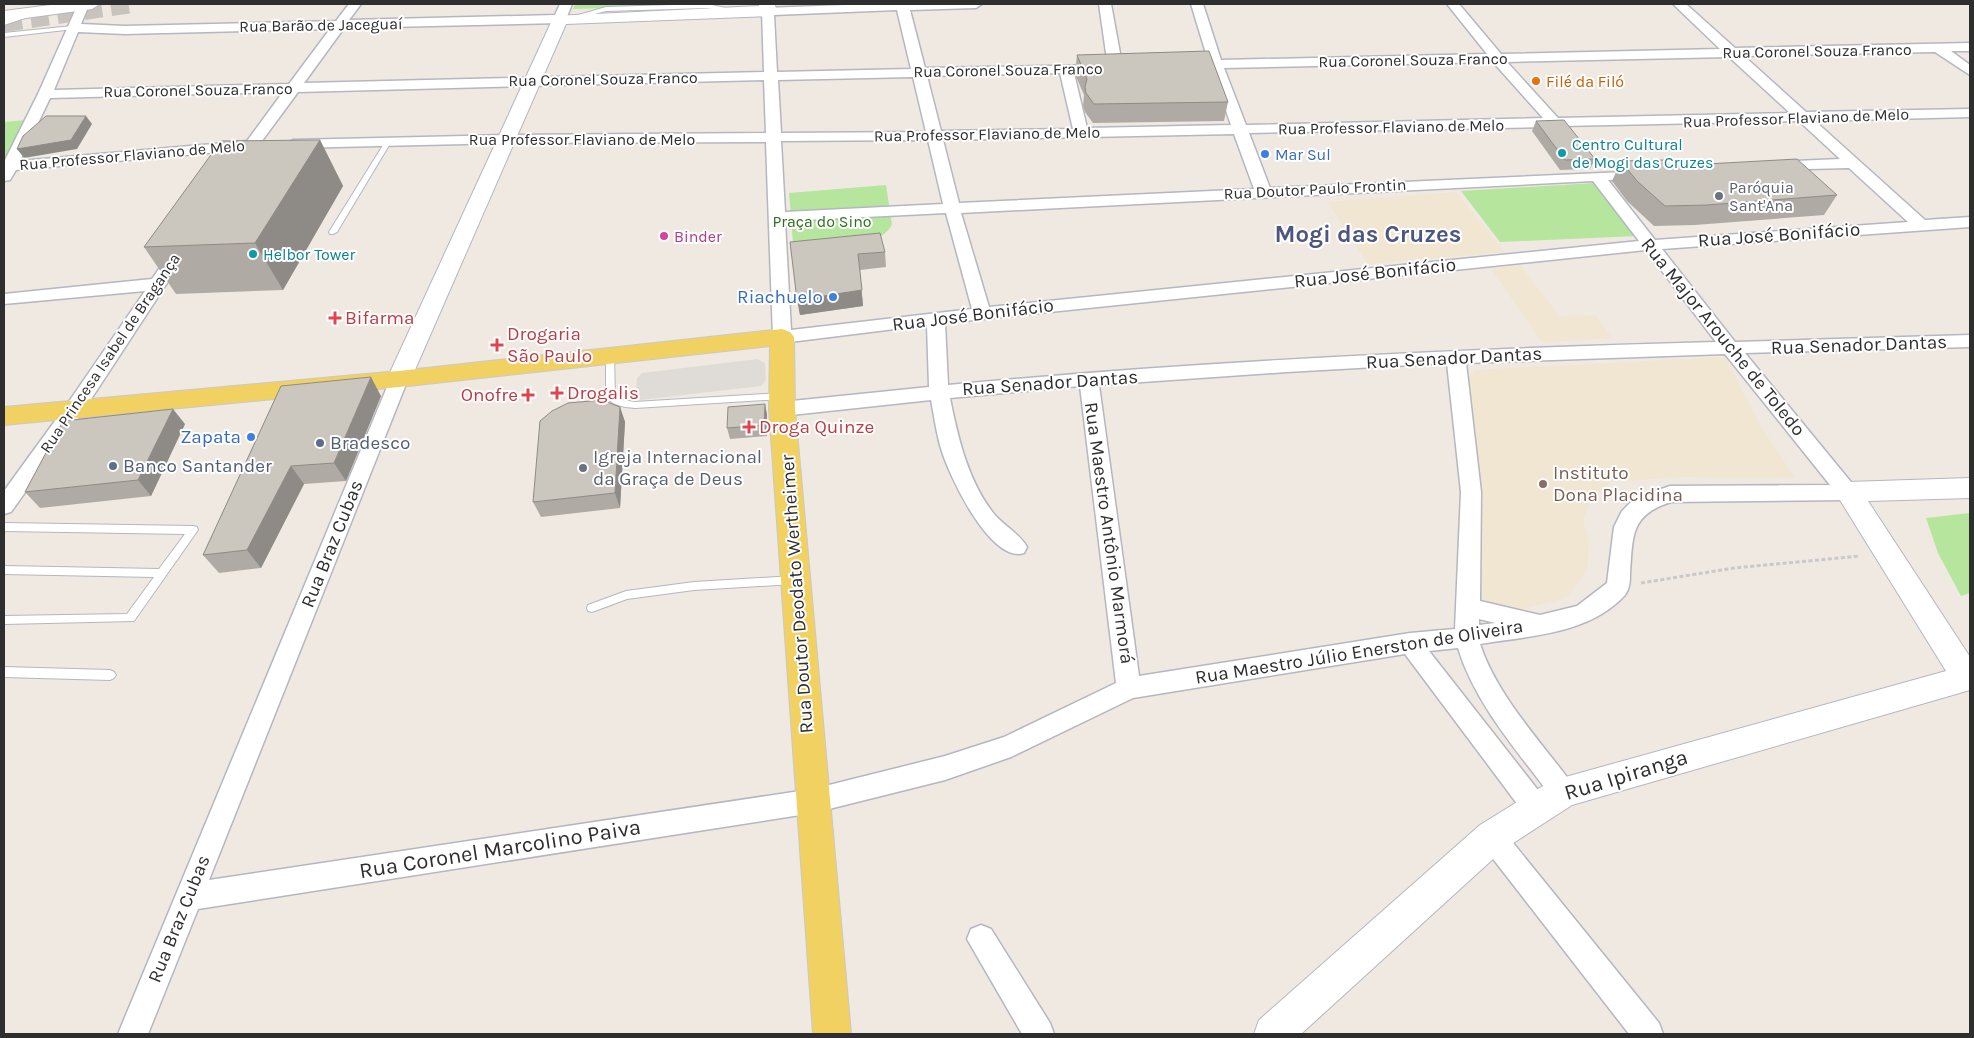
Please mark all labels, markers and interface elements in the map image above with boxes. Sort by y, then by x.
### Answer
street label: Rua Barão de Jaceguaí [239,14,403,36]
street label: Rua Coronel Souza Franco [1722,40,1912,62]
street label: Rua Coronel Souza Franco [1318,49,1508,71]
street label: Rua Coronel Souza Franco [913,59,1103,81]
street label: Rua Coronel Souza Franco [508,68,698,90]
place label: Filé da Filó [1546,72,1624,91]
marker: Filé da Filó [1530,75,1542,87]
street label: Rua Coronel Souza Franco [103,79,293,101]
street label: Rua Professor Flaviano de Melo [1683,105,1909,131]
street label: Rua Professor Flaviano de Melo [1278,116,1504,138]
street label: Rua Professor Flaviano de Melo [874,123,1100,145]
street label: Rua Professor Flaviano de Melo [469,130,695,149]
place label: Centro Cultural de Mogi das Cruzes [1572,135,1713,172]
street label: Rua Professor Flaviano de Melo [18,136,246,174]
place label: Mar Sul [1275,145,1331,164]
marker: Centro Cultural de Mogi das Cruzes [1556,147,1568,159]
marker: Mar Sul [1259,148,1271,160]
street label: Rua Doutor Paulo Frontin [1223,175,1407,203]
place label: Paróquia Sant'Ana [1729,178,1794,215]
marker: Paróquia Sant'Ana [1713,190,1725,202]
park label: Praça do Sino [772,212,872,231]
street label: Rua José Bonifácio [1697,218,1861,252]
district label: Mogi das Cruzes [1275,220,1461,248]
place label: Binder [674,227,722,246]
marker: Binder [658,230,670,242]
street label: Rua Major Arouche de Toledo [1636,234,1810,440]
place label: Helbor Tower [263,245,355,264]
marker: Helbor Tower [247,248,259,260]
street label: Rua Princesa Isabel de Bragança [36,249,184,457]
street label: Rua José Bonifácio [1293,254,1457,292]
place label: Riachuelo [737,286,823,308]
marker: Riachuelo [827,291,839,303]
street label: Rua José Bonifácio [891,294,1055,336]
place label: Bifarma [345,307,415,329]
marker: Bifarma [329,312,341,324]
place label: Drogaria São Paulo [507,323,592,367]
street label: Rua Senador Dantas [1770,331,1948,359]
marker: Drogaria São Paulo [491,339,503,351]
street label: Rua Senador Dantas [1365,342,1543,374]
street label: Rua Senador Dantas [961,366,1139,400]
place label: Drogalis [567,382,639,404]
place label: Onofre [461,384,518,406]
marker: Drogalis [551,387,563,399]
marker: Onofre [522,389,534,401]
street label: Rua Maestro Antônio Marmorá [1080,401,1138,665]
place label: Droga Quinze [759,416,874,438]
marker: Droga Quinze [743,421,755,433]
place label: Zapata [180,426,241,448]
marker: Zapata [245,431,257,443]
place label: Bradesco [330,432,410,454]
marker: Bradesco [314,437,326,449]
place label: Igreja Internacional da Graça de Deus [593,446,762,490]
street label: Rua Doutor Deodato Wertheimer [776,454,818,734]
place label: Banco Santander [123,455,272,477]
marker: Banco Santander [107,460,119,472]
marker: Igreja Internacional da Graça de Deus [577,462,589,474]
place label: Instituto Dona Placidina [1553,462,1683,506]
street label: Rua Braz Cubas [296,477,368,611]
marker: Instituto Dona Placidina [1537,478,1549,490]
street label: Rua Maestro Júlio Enerston de Oliveira [1193,615,1525,689]
street label: Rua Ipiranga [1561,744,1691,806]
street label: Rua Coronel Marcolino Paiva [357,814,643,884]
street label: Rua Braz Cubas [143,852,215,986]

